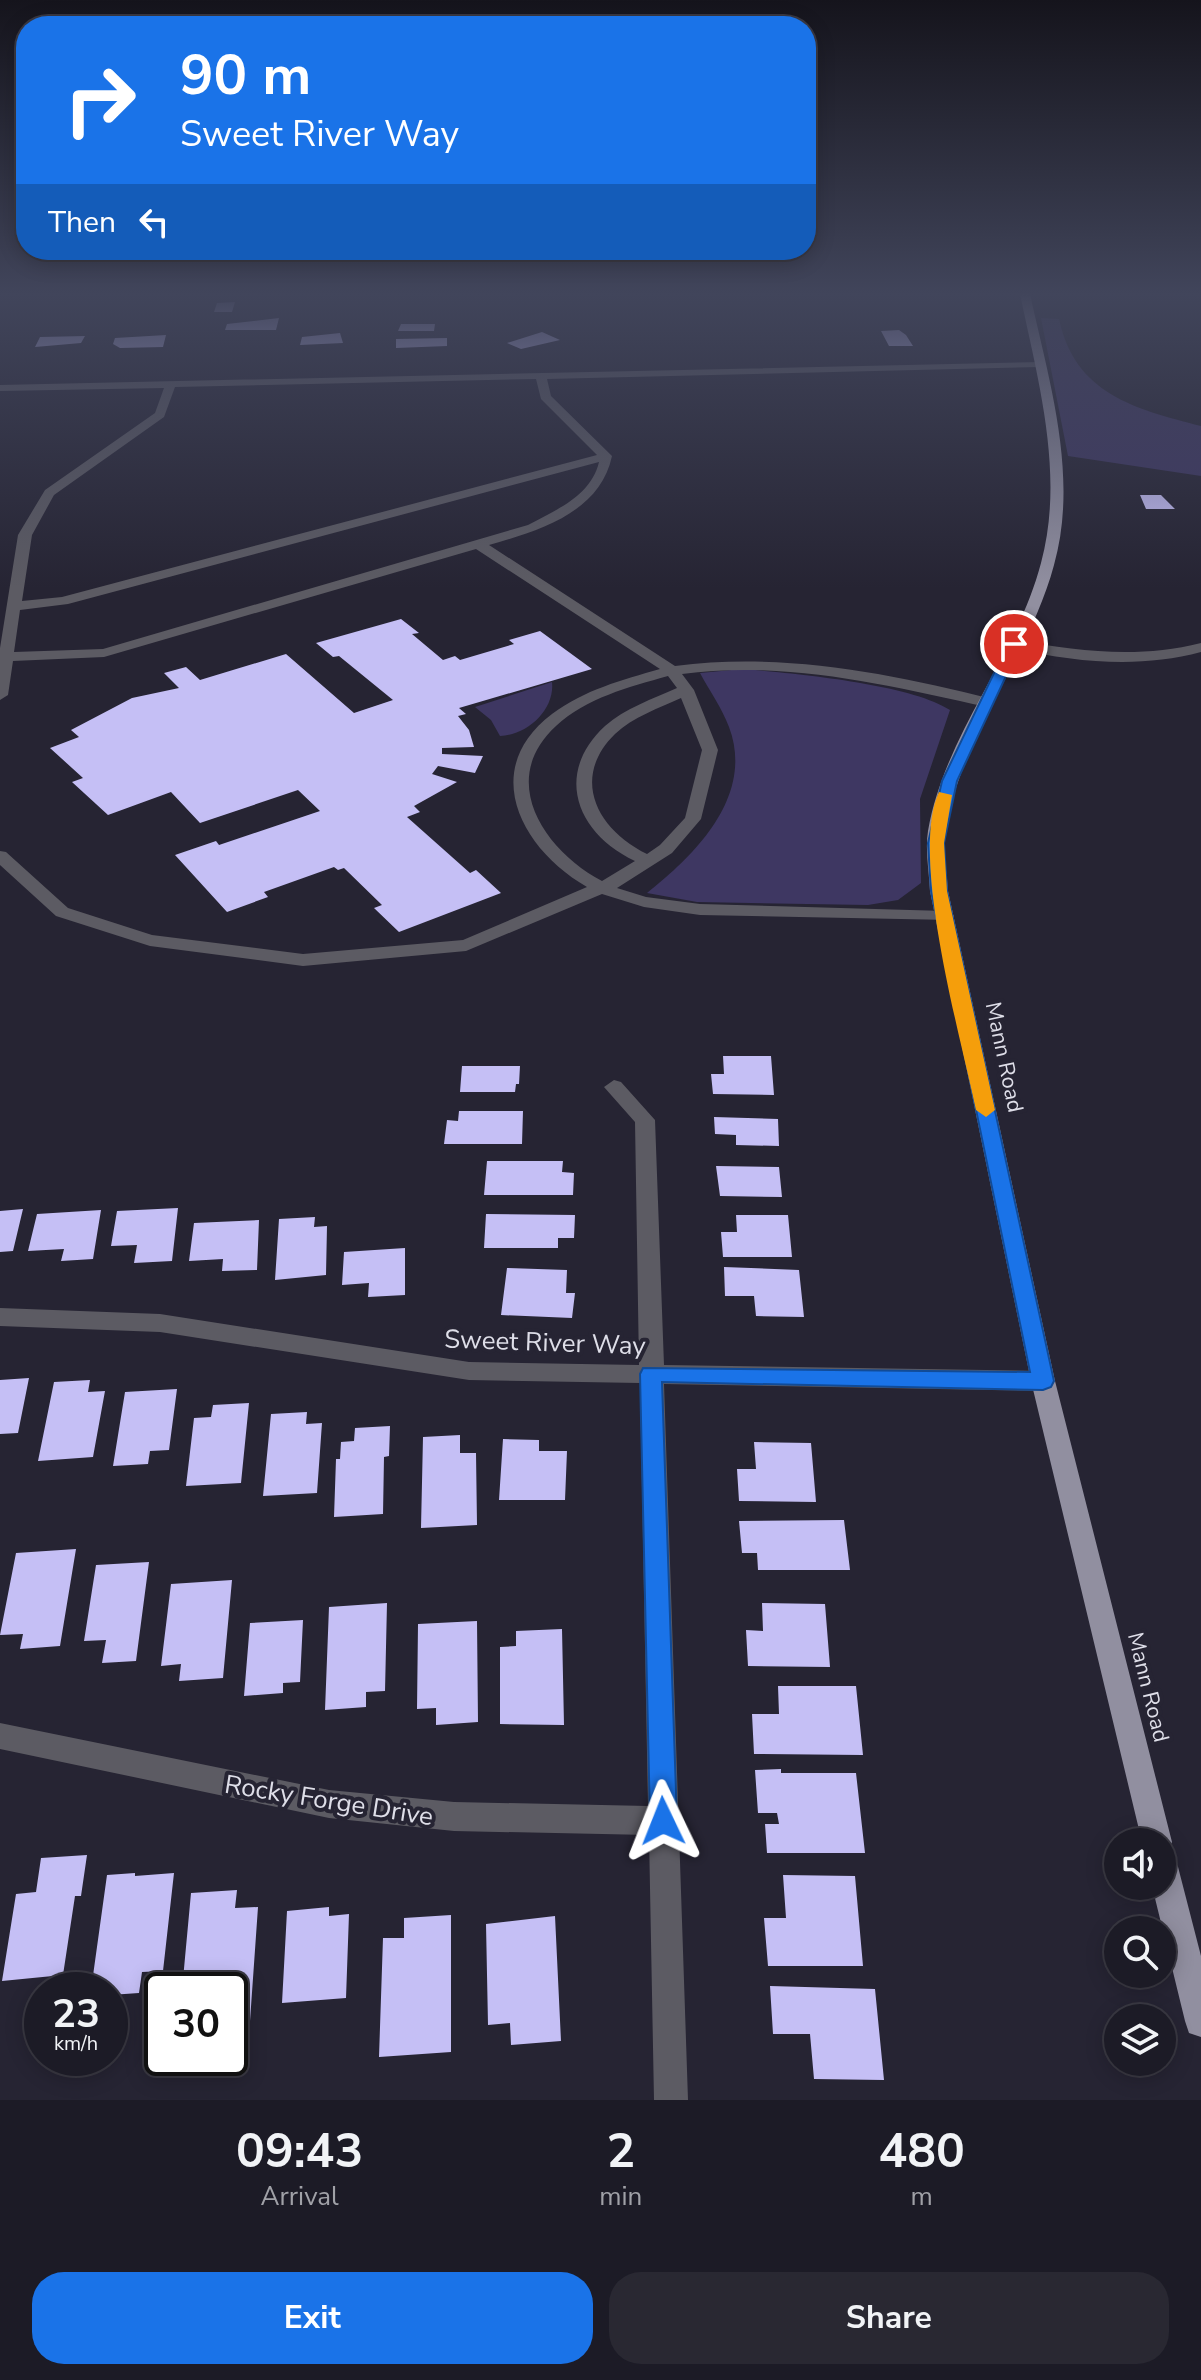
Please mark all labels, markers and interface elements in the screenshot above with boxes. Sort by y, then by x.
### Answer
text: 90 m [180,37,311,114]
icon: right [48,48,152,152]
text: Sweet River Way [180,110,459,159]
icon: left [132,200,176,244]
text: Then [48,202,116,243]
pin [980,610,1048,678]
icon: arrive [992,622,1036,666]
street label: Mann Road [978,999,1030,1115]
street label: Sweet River Way [444,1321,647,1364]
street label: Mann Road [1120,1629,1176,1745]
street label: Rocky Forge Drive [222,1767,436,1834]
position arrow [621,1779,705,1863]
map controls [1104,1828,1176,2076]
button: sound [1104,1828,1176,1900]
button: search [1104,1916,1176,1988]
speed limit sign: 30 [144,1972,248,2076]
text: 23 [52,1987,100,2041]
button: layers [1104,2004,1176,2076]
text: km/h [54,2030,98,2057]
text: 09:43 [236,2118,363,2184]
text: 2 [606,2118,635,2184]
text: 480 [878,2118,965,2184]
text: Arrival [261,2179,339,2214]
text: min [599,2179,642,2214]
text: m [911,2179,933,2214]
button: Exit [32,2272,593,2364]
button: Share [609,2272,1169,2364]

